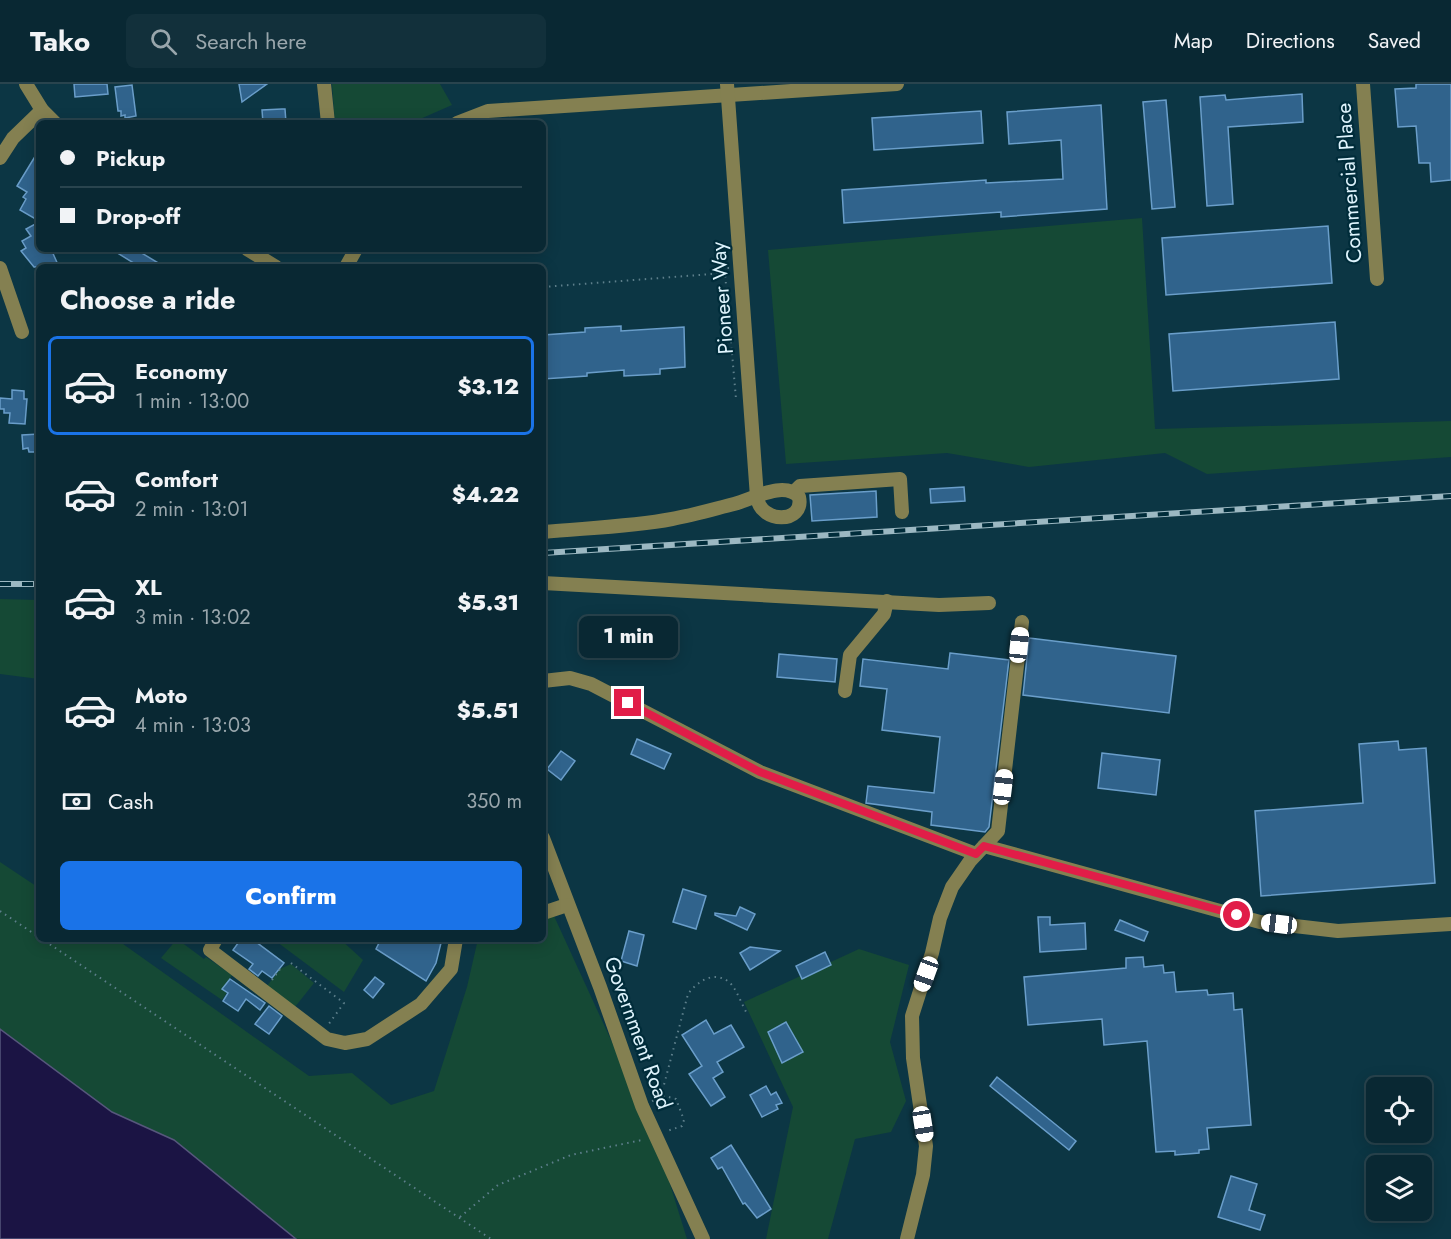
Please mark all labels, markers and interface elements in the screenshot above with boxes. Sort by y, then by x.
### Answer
search box [126,14,546,68]
text: Tako [30,21,90,62]
icon: search [147,25,180,58]
text: Search here [195,25,307,57]
text: Map [1174,26,1213,56]
text: Directions [1246,26,1335,56]
text: Saved [1368,26,1421,56]
street label: Commercial Place [1328,102,1370,264]
text: Pickup [96,142,165,174]
text: Drop-off [96,200,180,232]
street label: Pioneer Way [703,240,741,355]
text: Choose a ride [60,280,235,319]
text: Economy [135,355,227,387]
icon: car [63,359,117,413]
text: $3.12 [457,370,519,402]
text: 1 min · 13:00 [135,387,249,416]
text: Comfort [135,463,218,495]
icon: car [63,467,117,521]
text: $4.22 [452,478,519,510]
text: 2 min · 13:01 [135,495,249,524]
text: XL [135,571,162,603]
icon: car [63,575,117,629]
text: $5.31 [457,586,519,618]
text: 3 min · 13:02 [135,603,251,632]
callout: 1 min [578,616,678,658]
text: 1 min [603,622,654,651]
car [1008,626,1030,664]
text: Moto [135,679,188,711]
icon: car [63,683,117,737]
route end [614,689,641,716]
text: $5.51 [457,694,519,726]
text: 4 min · 13:03 [135,711,251,740]
car [992,768,1014,806]
icon: cash [60,785,93,818]
text: Cash [108,785,154,817]
text: 350 m [466,787,522,816]
button: Confirm [60,861,522,930]
route start [1223,901,1250,928]
car [1260,913,1298,935]
street label: Government Road [596,953,680,1113]
car [911,954,941,994]
map controls [1366,1077,1432,1221]
button: locate [1366,1077,1432,1143]
car [911,1105,935,1143]
button: layers [1366,1155,1432,1221]

